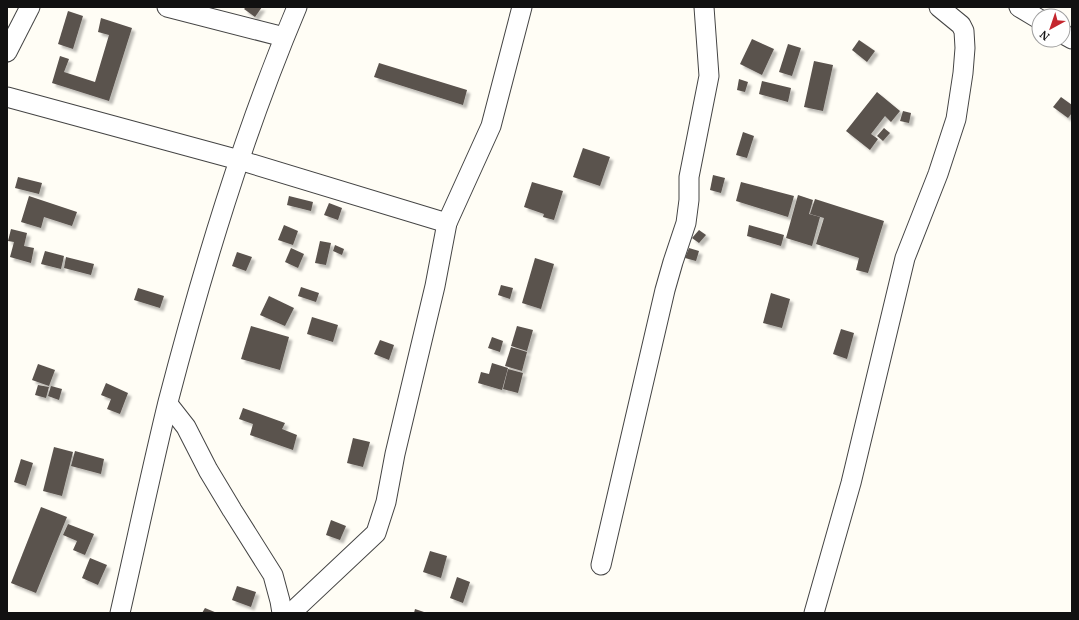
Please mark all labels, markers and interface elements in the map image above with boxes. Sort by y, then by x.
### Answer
north arrow [1031,8,1071,48]
text: N [1036,27,1052,44]

